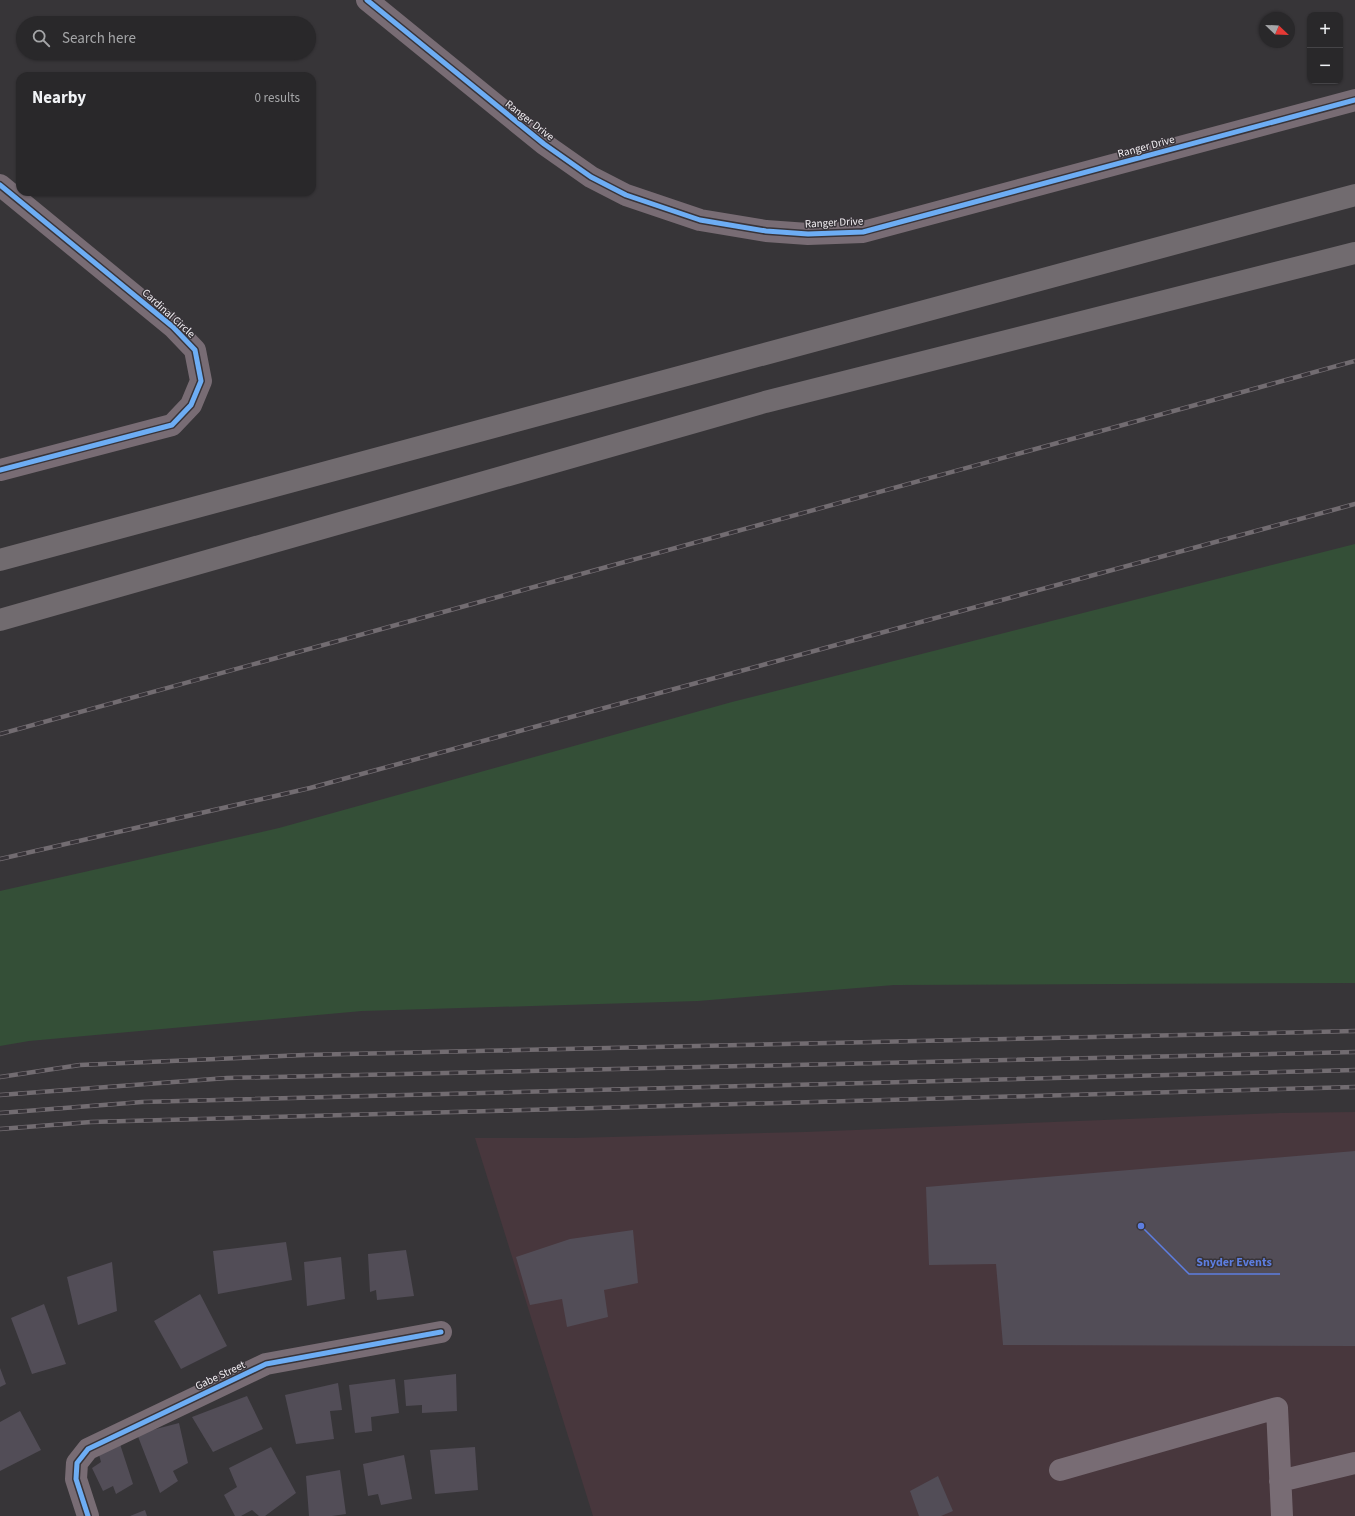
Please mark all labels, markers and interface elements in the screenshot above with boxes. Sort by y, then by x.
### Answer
north arrow [1259,12,1295,48]
map controls [1307,12,1343,84]
button: + [1307,12,1343,48]
search box [16,16,316,60]
icon: search [30,27,52,49]
text: Search here [62,28,136,49]
button: − [1307,48,1343,84]
text: Nearby [32,86,86,110]
text: 0 results [255,89,300,107]
street label: Ranger Drive [502,96,558,145]
street label: Ranger Drive [1116,132,1177,161]
street label: Ranger Drive [804,213,864,232]
street label: Cardinal Circle [139,285,199,342]
callout: Snyder Events [1189,1250,1280,1274]
text: Snyder Events [1196,1254,1272,1271]
street label: Gabe Street [193,1357,248,1394]

